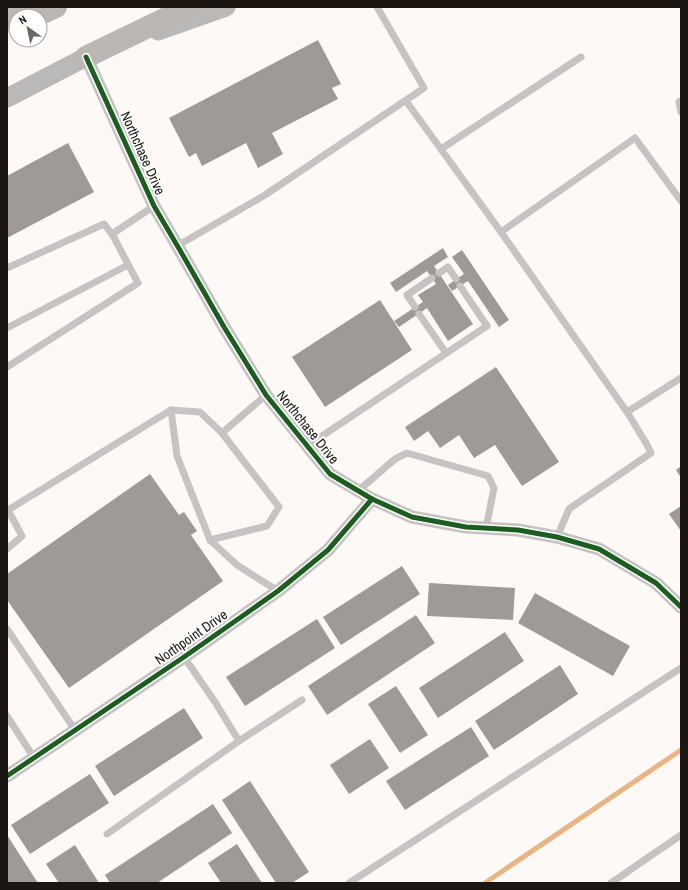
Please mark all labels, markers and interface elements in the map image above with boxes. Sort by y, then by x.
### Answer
north arrow [8,8,48,48]
text: N [16,12,29,27]
street label: Northchase Drive [117,109,169,197]
street label: Northchase Drive [273,387,343,467]
street label: Northpoint Drive [151,605,231,669]

